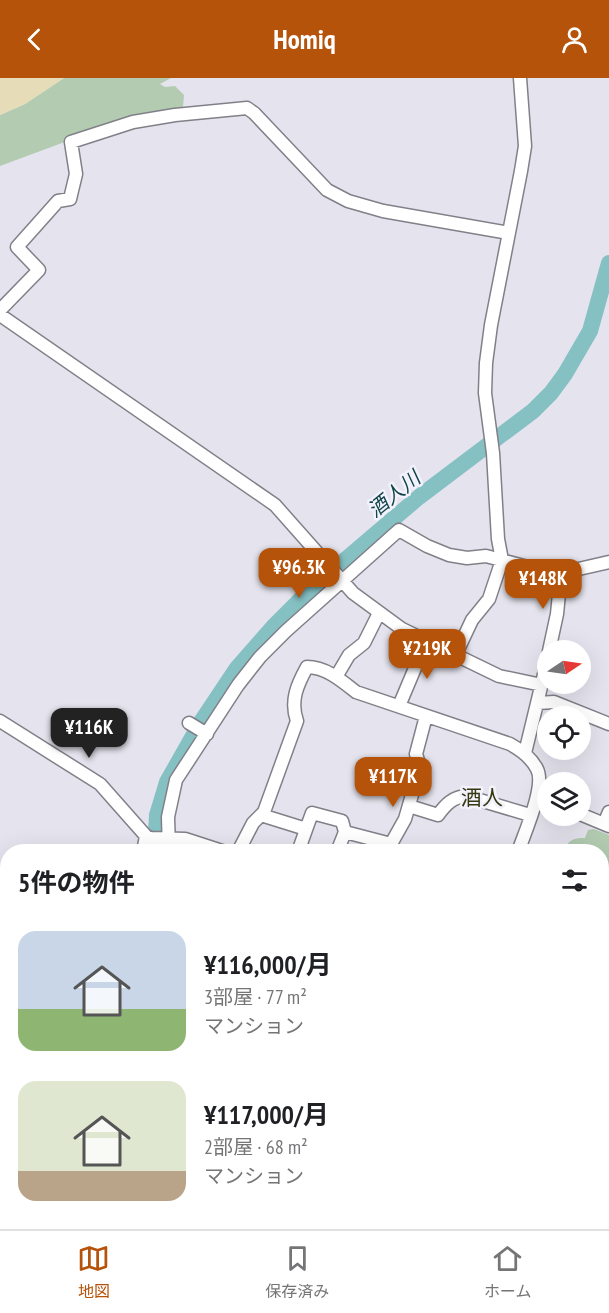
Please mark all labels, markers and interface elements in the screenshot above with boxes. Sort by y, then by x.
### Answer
text: Homiq [273,22,336,56]
icon: back [18,23,51,56]
icon: person [558,23,591,56]
water label: 酒人川 [363,464,427,523]
pin: ¥96.3K [250,548,348,599]
text: ¥96.3K [273,554,325,580]
pin: ¥148K [501,559,585,610]
text: ¥148K [519,565,567,591]
pin: ¥219K [385,629,469,680]
text: ¥219K [403,635,451,661]
north arrow [537,640,591,694]
map controls [537,640,591,826]
button: locate [537,706,591,760]
pin: ¥116K [47,708,131,759]
text: ¥116K [65,714,113,740]
pin: ¥117K [351,757,435,808]
text: ¥117K [369,763,417,789]
button: layers [537,772,591,826]
district label: 酒人 [461,784,503,811]
icon: filters [558,864,591,897]
text: 5件の物件 [18,866,134,899]
text: ¥116,000/月 [204,948,332,981]
icon: home [66,955,138,1027]
text: 3部屋 · 77 m² [204,984,307,1010]
text: マンション [204,1013,304,1039]
text: ¥117,000/月 [204,1098,329,1131]
icon: home [66,1105,138,1177]
text: 2部屋 · 68 m² [204,1134,308,1160]
text: マンション [204,1163,304,1189]
tab: 地図 [77,1242,110,1302]
tab: 保存済み [265,1242,329,1302]
tab: ホーム [484,1242,532,1302]

